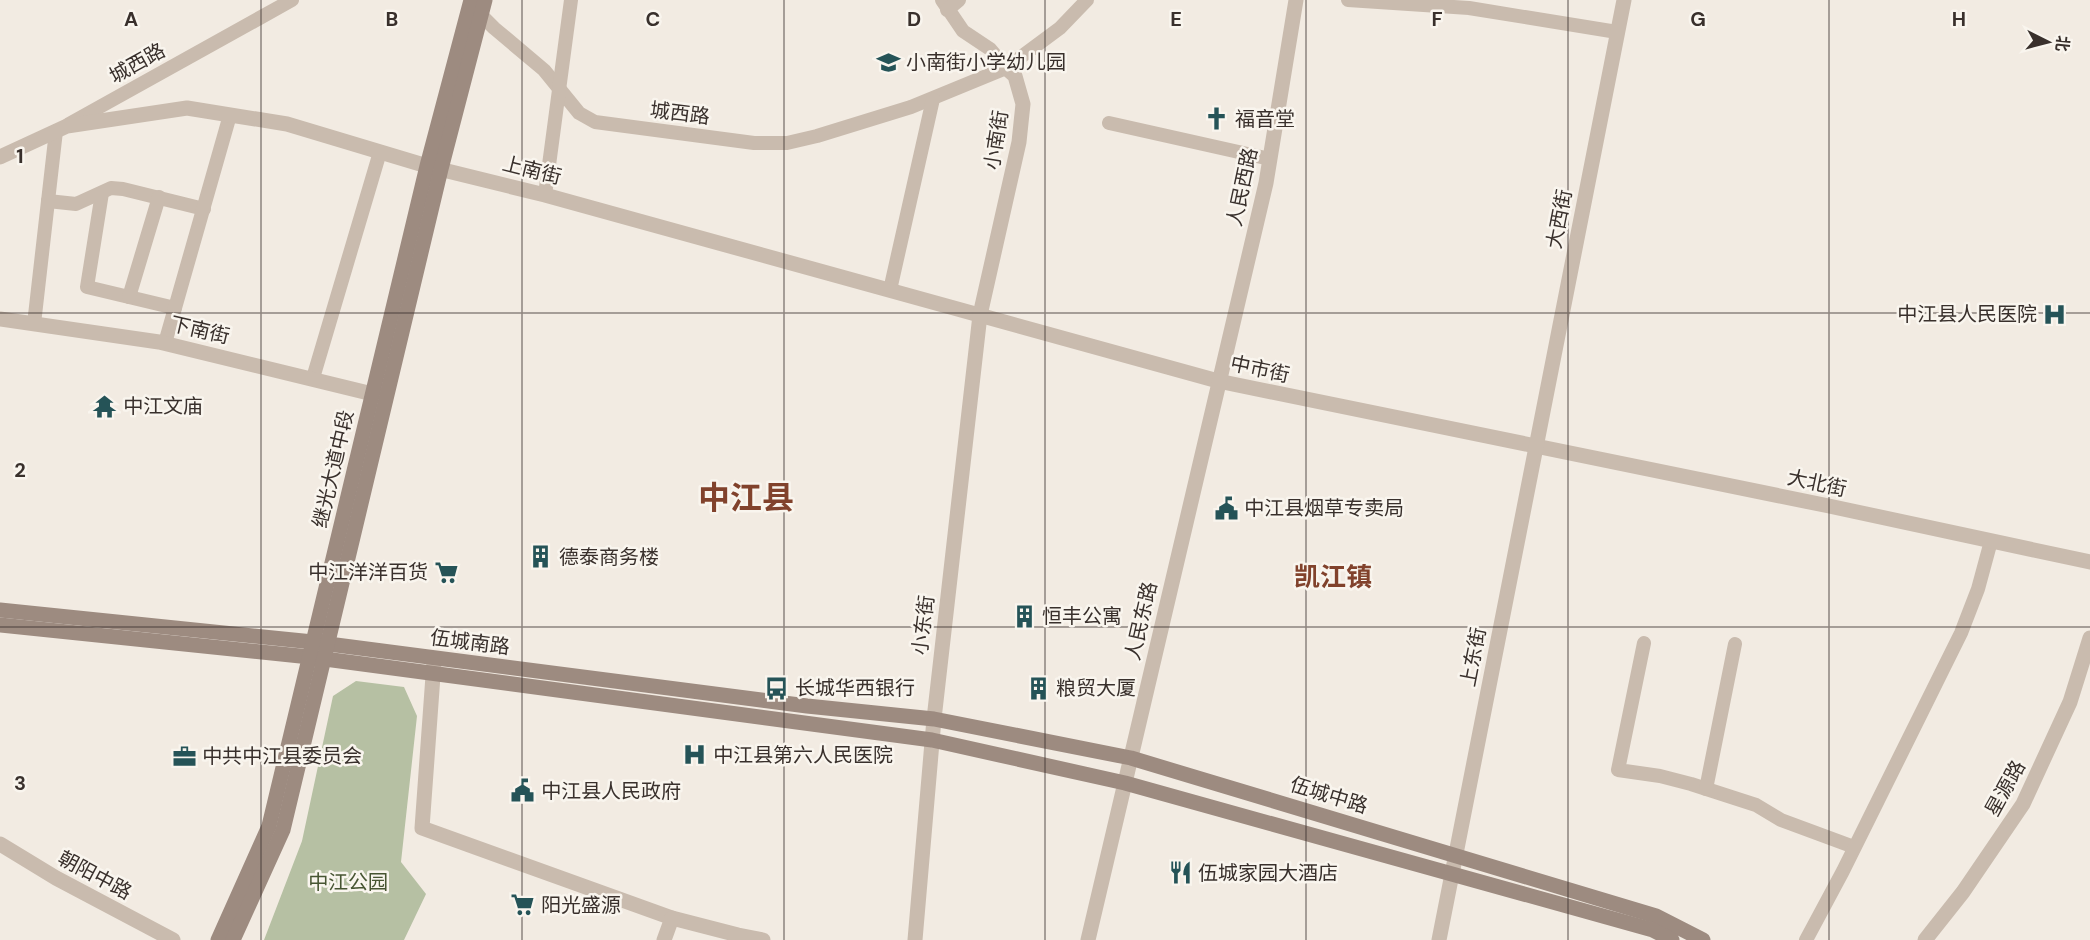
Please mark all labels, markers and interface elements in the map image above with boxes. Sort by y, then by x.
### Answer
text: A [124,6,138,32]
text: B [386,6,398,32]
text: C [646,6,660,32]
text: D [907,6,921,32]
text: E [1170,6,1182,32]
text: F [1431,6,1443,32]
text: G [1690,6,1706,32]
text: H [1952,6,1966,32]
north arrow [2018,12,2078,72]
text: 北 [2051,34,2074,53]
street label: 城西路 [104,37,170,89]
school or university icon: 小南街小学幼儿园 [875,49,901,75]
place label: 小南街小学幼儿园 [906,49,1066,75]
street label: 城西路 [649,96,711,130]
church icon: 福音堂 [1204,106,1230,132]
place label: 福音堂 [1235,106,1295,132]
street label: 小南街 [978,108,1014,172]
text: 1 [16,143,24,169]
street label: 人民西路 [1221,145,1263,229]
street label: 上南街 [500,150,564,190]
street label: 大西街 [1541,187,1577,251]
place label: 中江县人民医院 [1897,301,2037,327]
hospital icon: 中江县人民医院 [2042,301,2068,327]
street label: 下南街 [168,311,232,349]
street label: 中市街 [1228,350,1292,388]
temple icon: 中江文庙 [92,393,118,419]
place label: 中江文庙 [123,393,203,419]
street label: 继光大道中段 [307,408,359,530]
text: 2 [14,457,26,483]
street label: 大北街 [1785,464,1849,502]
district label: 中江县 [698,477,794,519]
public building icon: 中江县烟草专卖局 [1213,495,1239,521]
place label: 中江县烟草专卖局 [1244,495,1404,521]
building icon: 德泰商务楼 [528,544,554,570]
place label: 德泰商务楼 [559,544,659,570]
place label: 中江洋洋百货 [308,559,428,585]
supermarket icon: 中江洋洋百货 [433,559,459,585]
district label: 凯江镇 [1294,560,1372,594]
street label: 人民东路 [1119,579,1163,663]
street label: 小东街 [906,594,940,656]
building icon: 恒丰公寓 [1011,603,1037,629]
place label: 恒丰公寓 [1042,603,1122,629]
street label: 伍城南路 [429,624,511,660]
street label: 上东街 [1455,625,1491,689]
bus stop icon: 长城华西银行 [764,675,790,701]
place label: 长城华西银行 [795,675,915,701]
building icon: 粮贸大厦 [1025,675,1051,701]
place label: 粮贸大厦 [1056,675,1136,701]
hospital icon: 中江县第六人民医院 [682,742,708,768]
place label: 中江县第六人民医院 [713,742,893,768]
office icon: 中共中江县委员会 [171,743,197,769]
place label: 中共中江县委员会 [202,743,362,769]
street label: 星源路 [1979,755,2031,821]
text: 3 [14,770,26,796]
street label: 伍城中路 [1287,771,1371,819]
public building icon: 中江县人民政府 [510,778,536,804]
place label: 中江县人民政府 [541,778,681,804]
street label: 朝阳中路 [54,845,136,905]
restaurant icon: 伍城家园大酒店 [1167,860,1193,886]
place label: 伍城家园大酒店 [1198,860,1338,886]
park label: 中江公园 [308,869,388,895]
supermarket icon: 阳光盛源 [510,892,536,918]
place label: 阳光盛源 [541,892,621,918]

